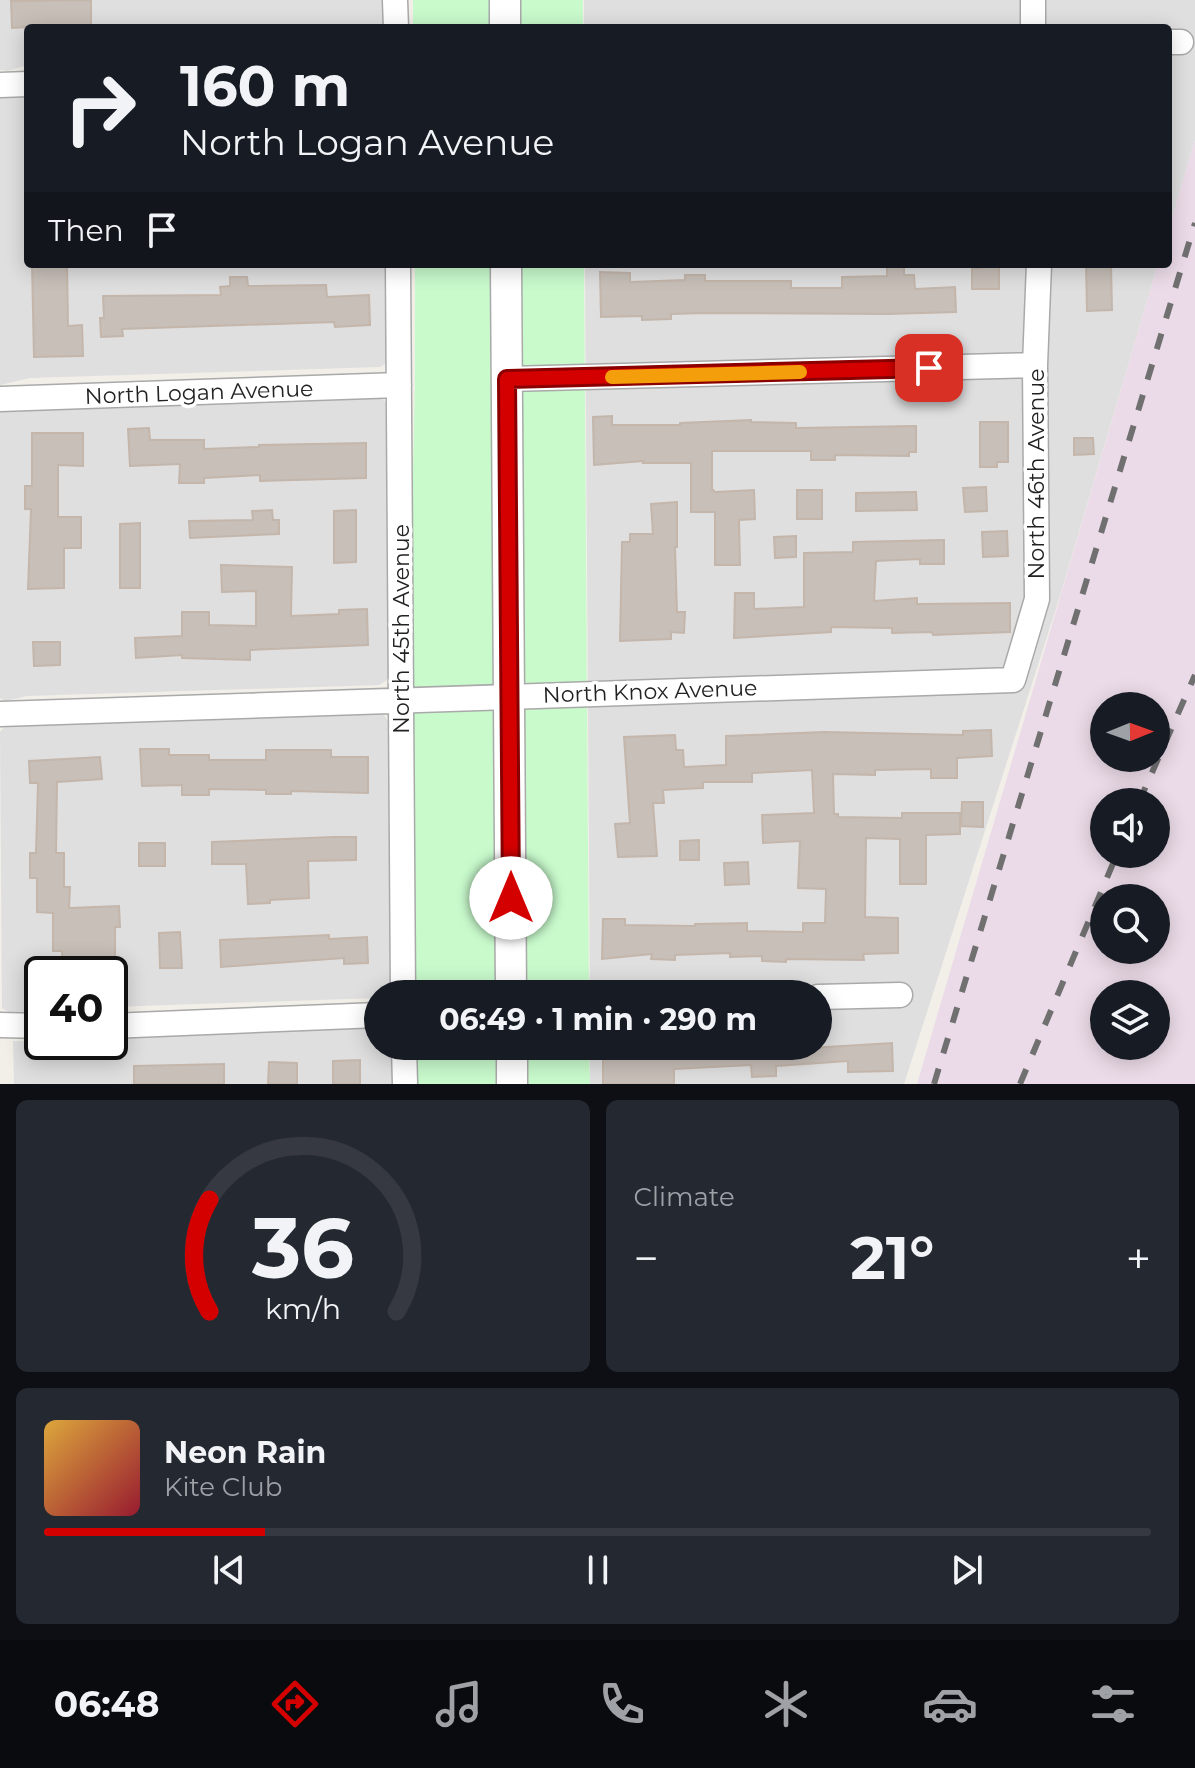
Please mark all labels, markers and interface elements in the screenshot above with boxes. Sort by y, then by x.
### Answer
text: 160 m [180,52,350,120]
icon: right [48,56,152,160]
text: North Logan Avenue [180,120,554,164]
icon: arrive [140,208,184,252]
text: Then [48,212,124,249]
pin [895,334,963,402]
icon: arrive [907,346,951,390]
street label: North 46th Avenue [1023,369,1050,579]
street label: North Logan Avenue [84,375,314,410]
street label: North 45th Avenue [388,524,415,734]
street label: North Knox Avenue [542,674,758,709]
north arrow [1090,692,1170,772]
map controls [1090,692,1170,1060]
button: sound [1090,788,1170,868]
position arrow [469,856,553,940]
button: search [1090,884,1170,964]
speed limit sign: 40 [24,956,128,1060]
button: layers [1090,980,1170,1060]
text: 06:49 · 1 min · 290 m [439,1001,757,1038]
text: Climate [634,1181,735,1213]
text: 36 [251,1197,354,1299]
text: 21° [850,1221,934,1294]
text: − [634,1231,659,1285]
text: + [1126,1231,1151,1285]
text: km/h [265,1291,341,1326]
text: Neon Rain [164,1434,326,1471]
text: Kite Club [164,1471,282,1503]
icon: previous [207,1548,251,1592]
icon: pause [576,1548,620,1592]
icon: next [945,1548,989,1592]
icon: directions [267,1676,323,1732]
icon: music [431,1676,487,1732]
icon: phone [594,1676,650,1732]
icon: climate [758,1676,814,1732]
icon: car [922,1676,978,1732]
icon: filters [1085,1676,1141,1732]
text: 06:48 [54,1682,160,1726]

